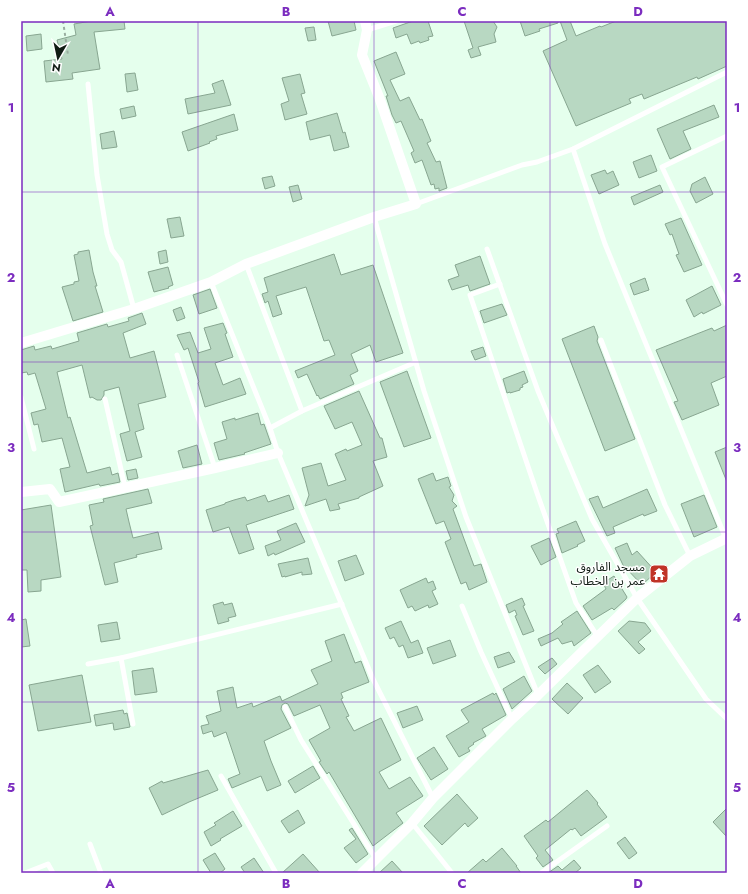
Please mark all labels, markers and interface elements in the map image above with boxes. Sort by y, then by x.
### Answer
text: A [104,2,115,21]
text: B [282,2,291,21]
text: C [457,2,467,21]
text: D [633,2,643,21]
north arrow [38,38,78,78]
text: N [51,59,62,76]
text: 1 [8,98,14,117]
text: 1 [734,98,740,117]
text: 2 [7,268,15,287]
text: 2 [733,268,741,287]
text: 3 [7,438,15,457]
text: 3 [733,438,741,457]
place label: مسجد الفاروق عمر بن الخطاب [571,558,645,590]
temple icon: مسجد الفاروق عمر بن الخطاب [648,563,670,585]
text: 4 [6,608,16,627]
text: 4 [732,608,742,627]
text: 5 [7,778,15,797]
text: 5 [733,778,741,797]
text: A [104,874,115,893]
text: B [282,874,291,893]
text: C [457,874,467,893]
text: D [633,874,643,893]

